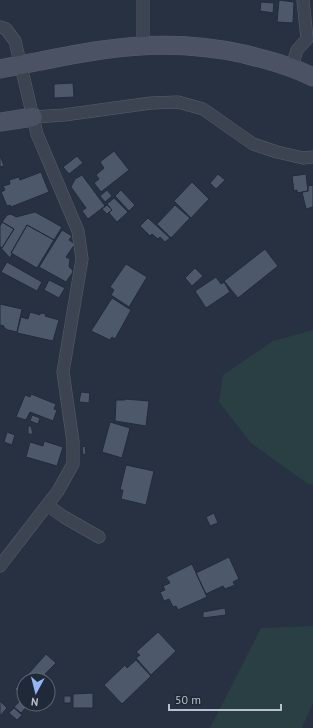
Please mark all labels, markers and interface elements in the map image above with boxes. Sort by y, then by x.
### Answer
north arrow [16,672,56,712]
scale bar [169,686,281,712]
text: 50 m [175,692,201,707]
text: N [30,695,39,709]

